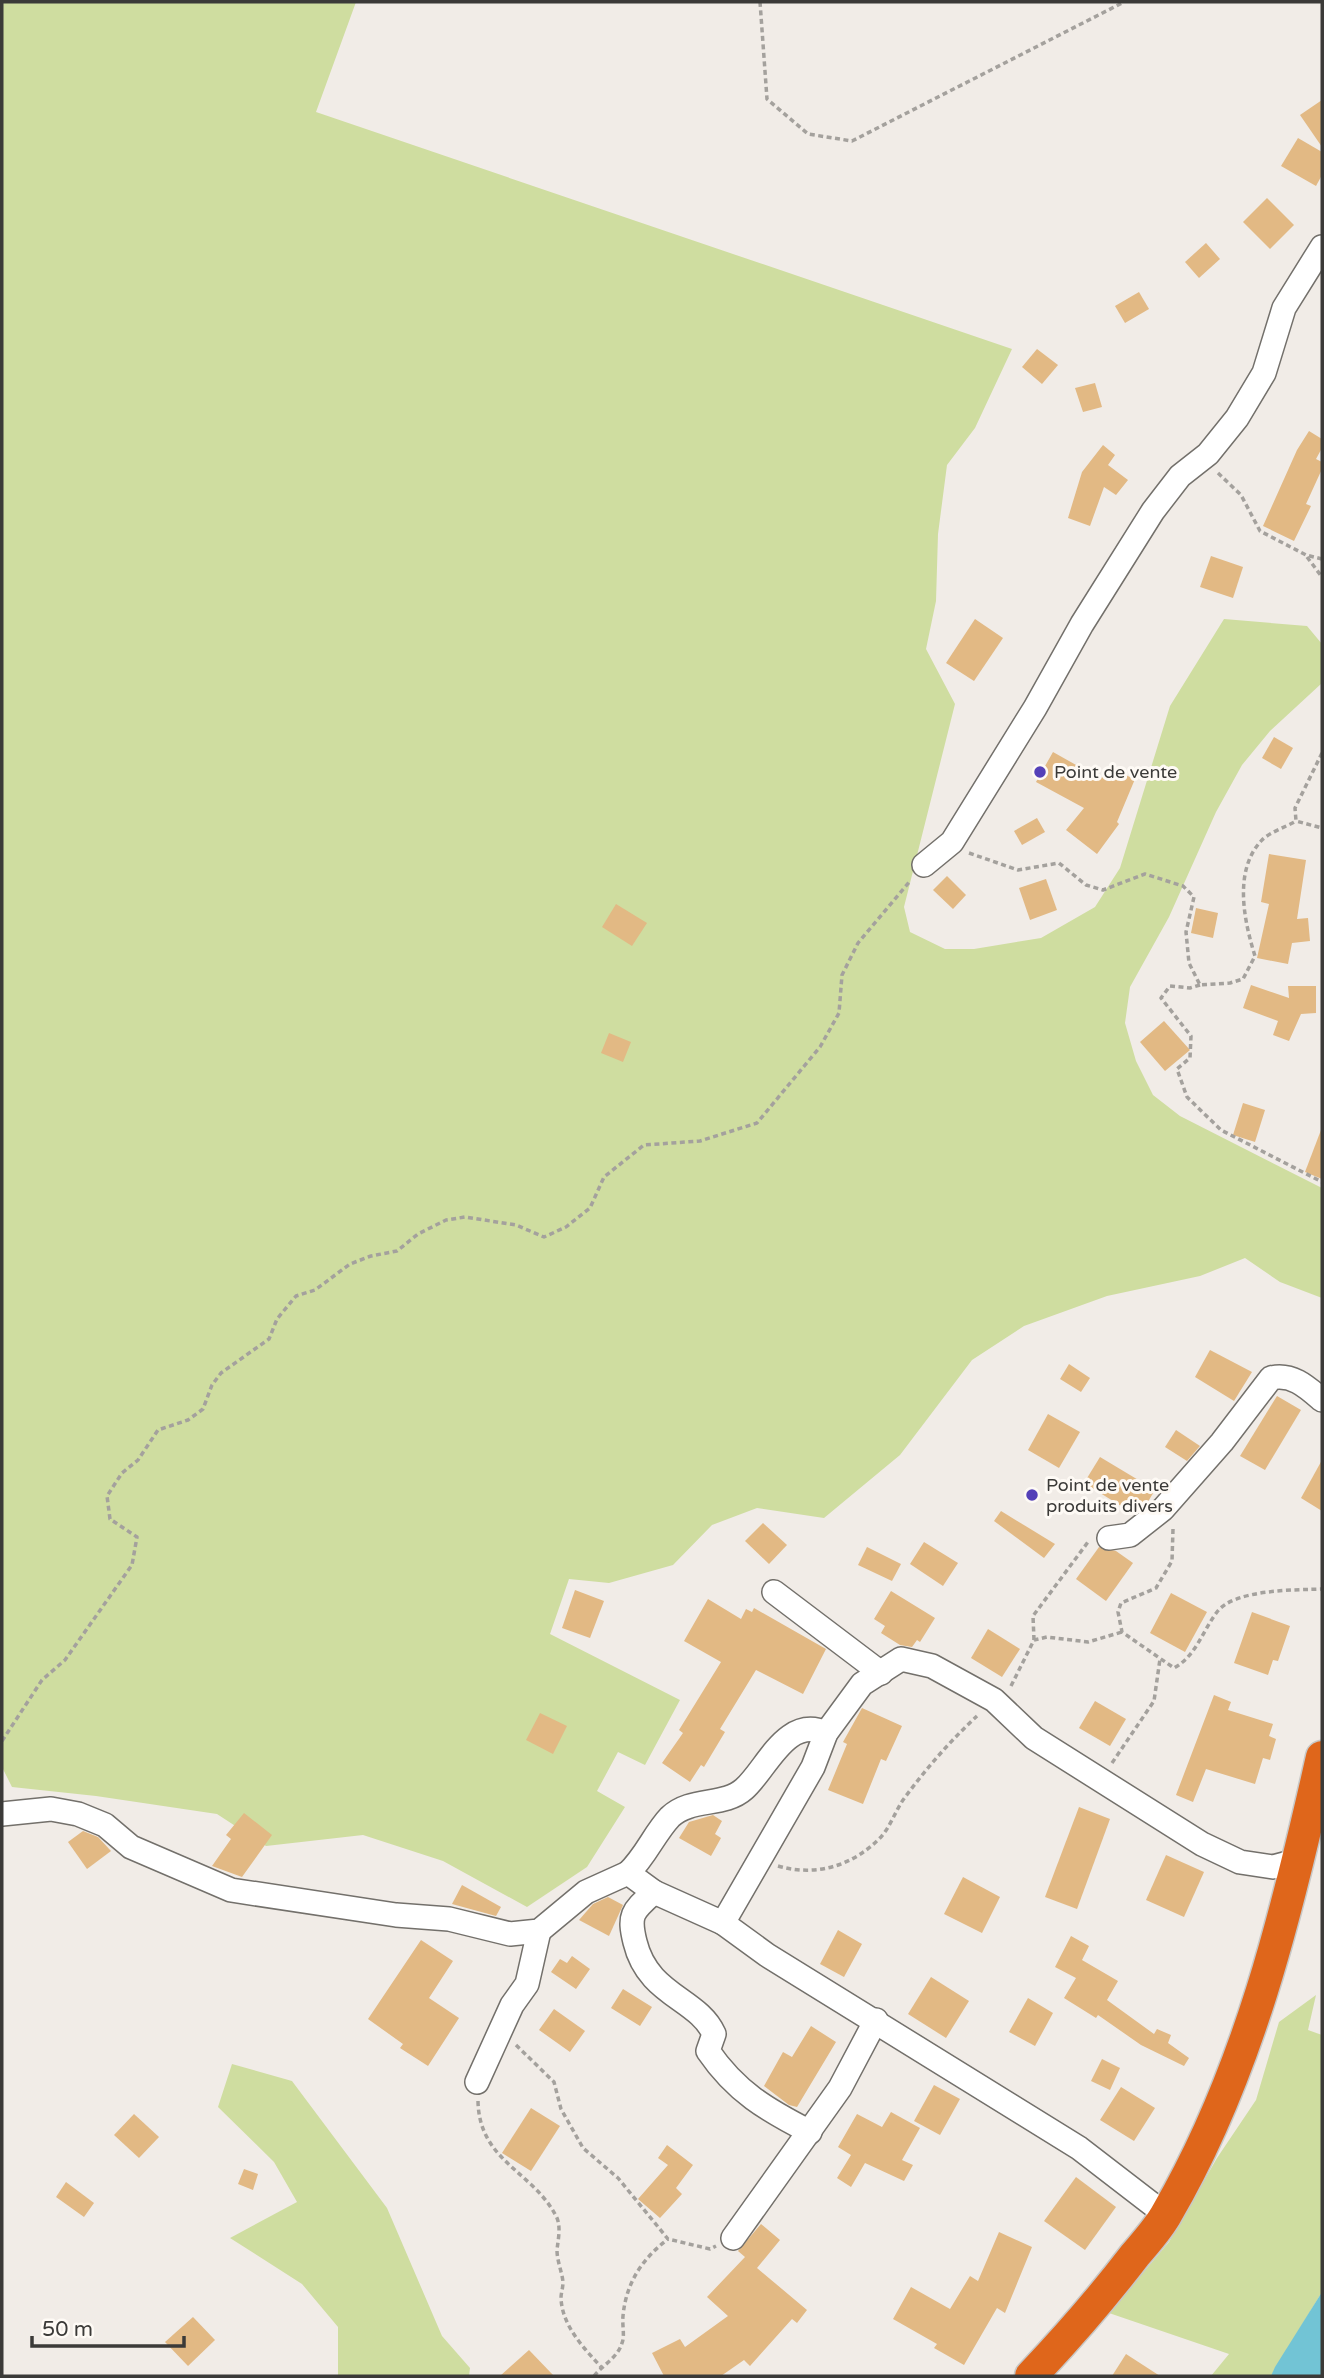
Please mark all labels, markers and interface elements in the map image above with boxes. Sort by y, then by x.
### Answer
place label: Point de vente [1054,761,1177,783]
marker: Point de vente [1032,764,1048,780]
place label: Point de vente produits divers [1046,1474,1173,1517]
marker: Point de vente produits divers [1024,1487,1040,1503]
scale bar [32,2304,184,2348]
text: 50 m [42,2317,93,2342]

